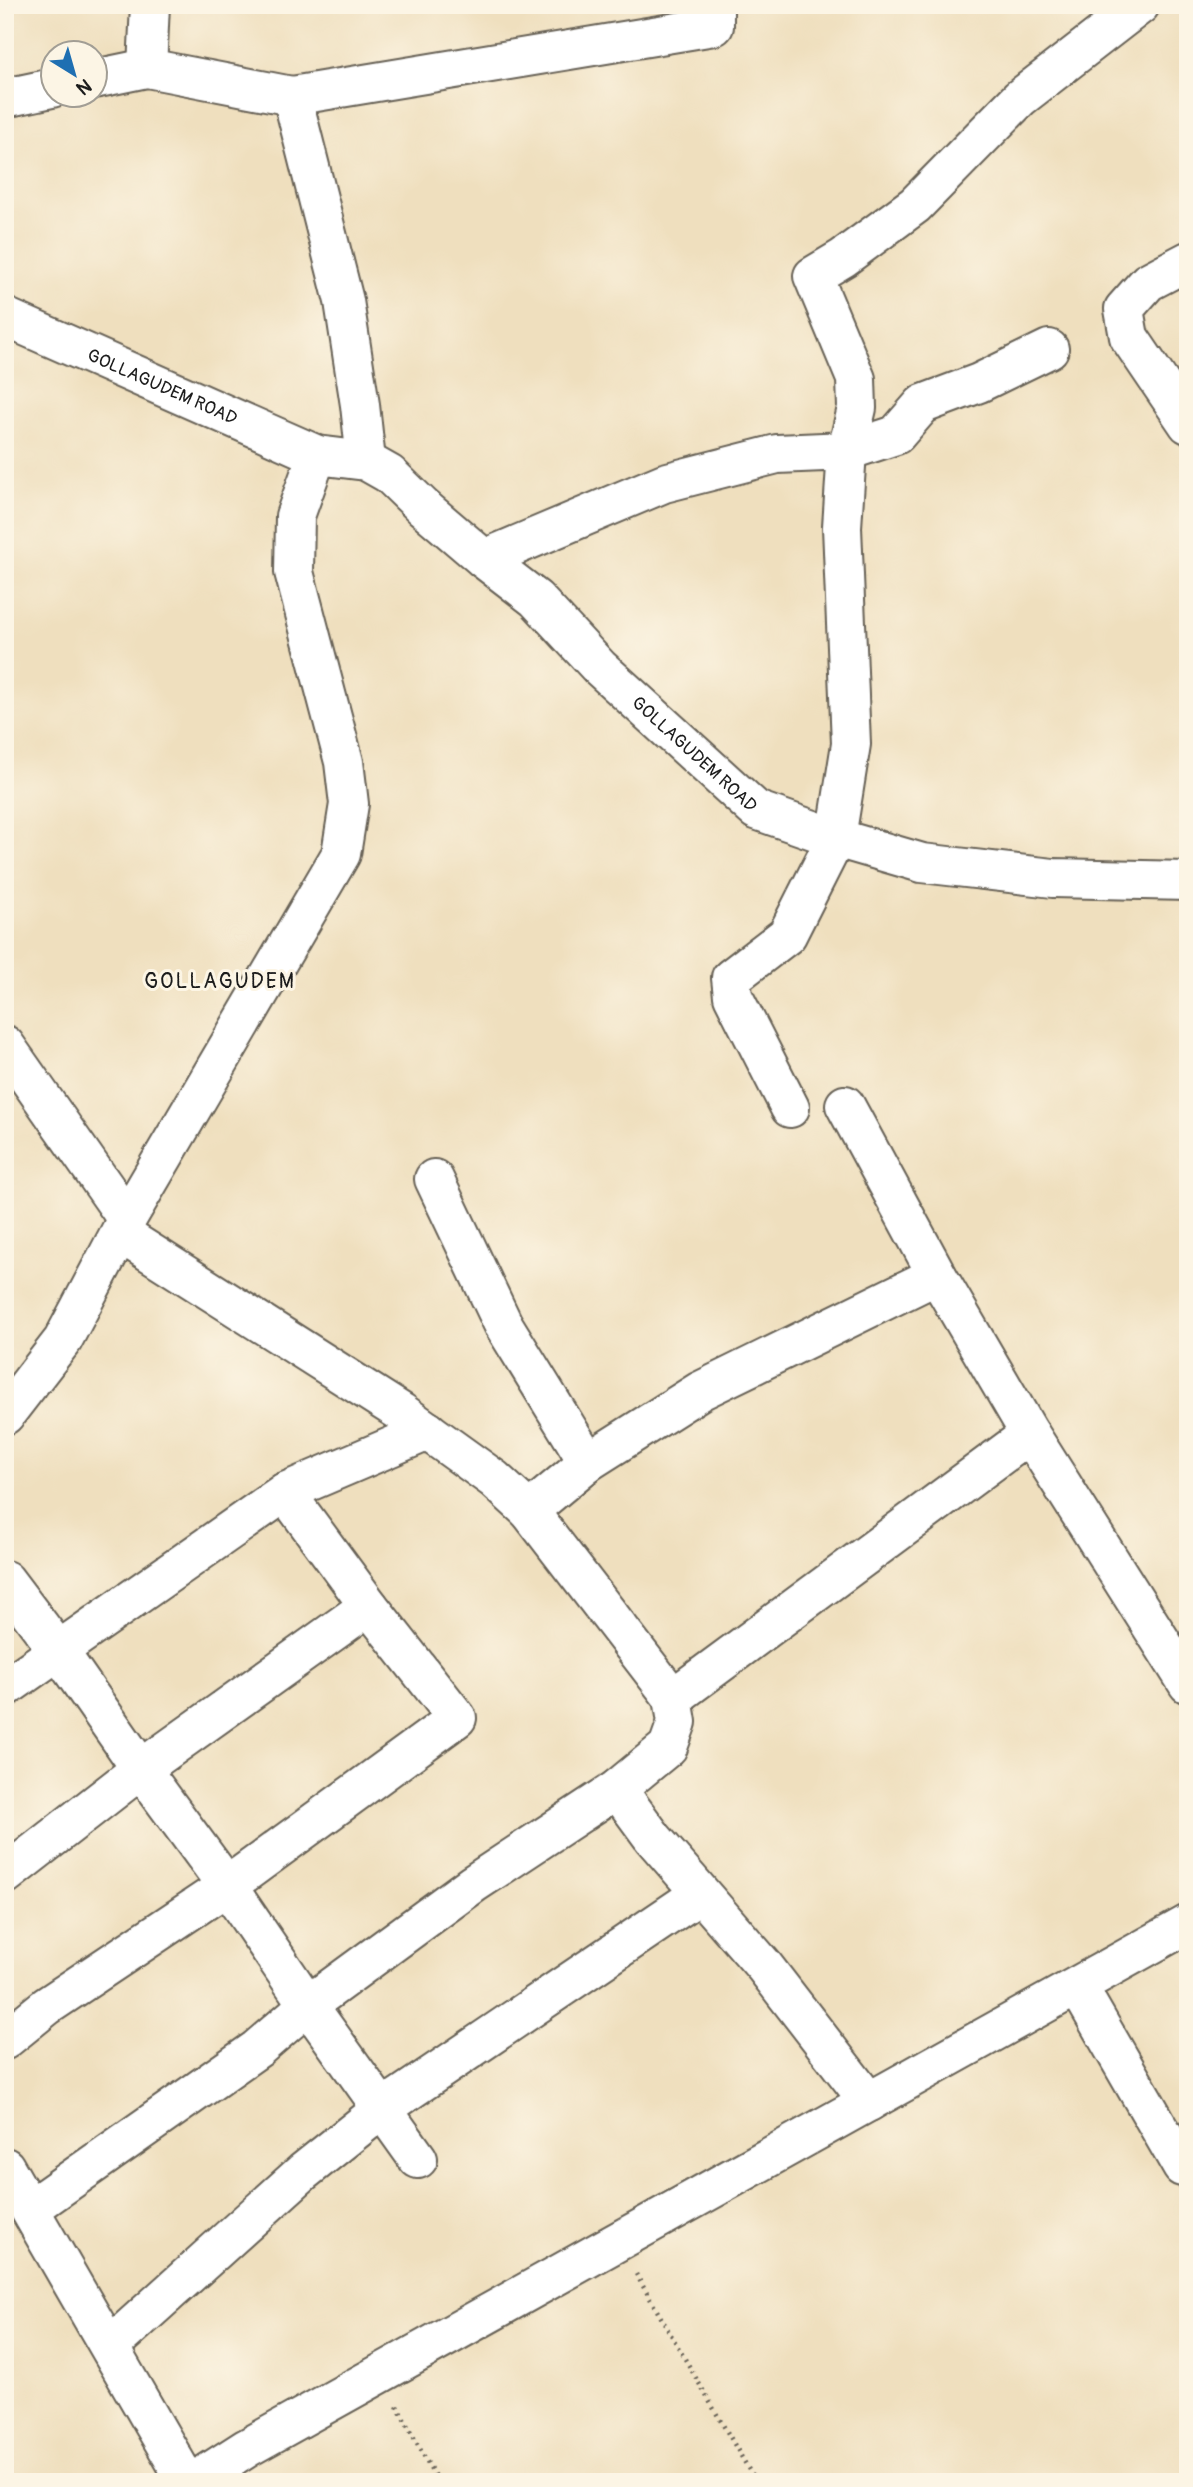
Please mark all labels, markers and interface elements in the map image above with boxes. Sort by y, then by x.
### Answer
north arrow [38,38,108,108]
text: N [71,73,96,100]
street label: GOLLAGUDEM ROAD [84,344,241,430]
street label: GOLLAGUDEM ROAD [627,692,762,817]
district label: GOLLAGUDEM [144,968,296,995]

